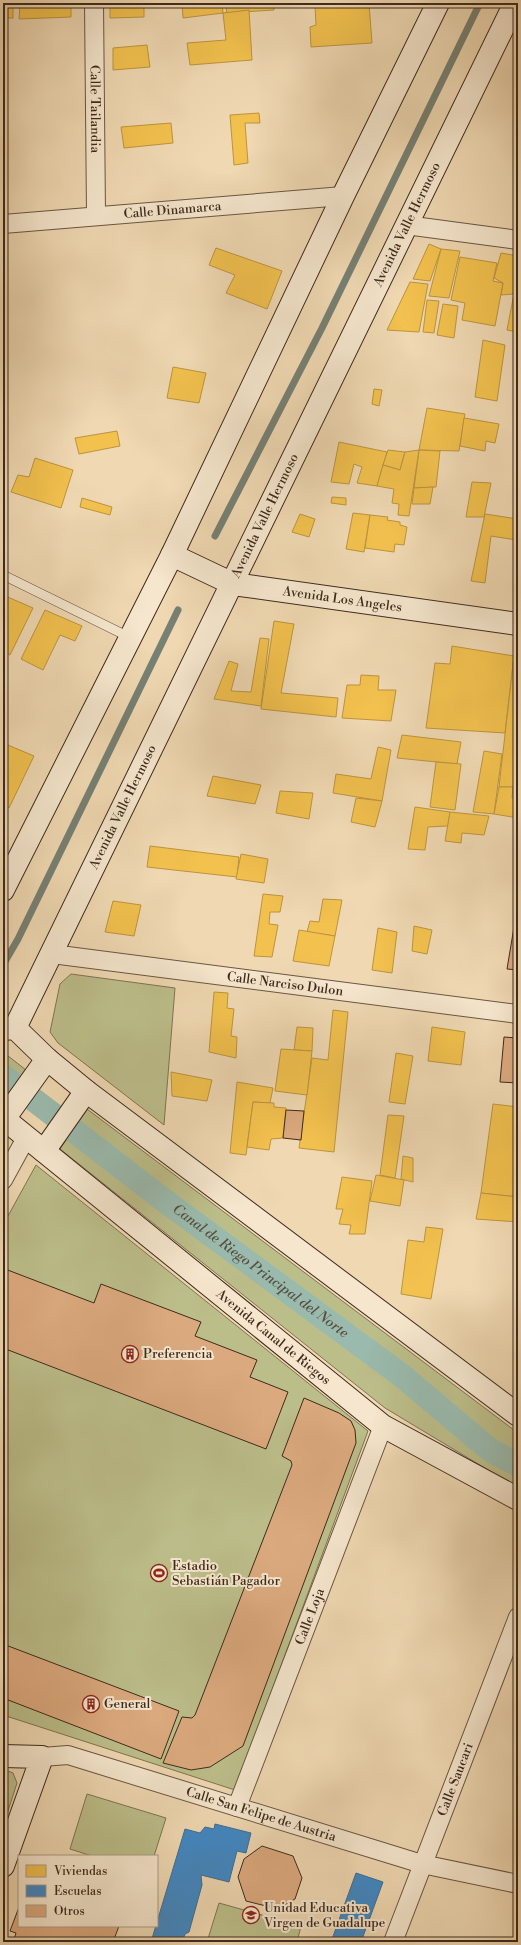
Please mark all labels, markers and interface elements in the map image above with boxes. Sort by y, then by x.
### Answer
street label: Calle Tailandia [87,65,103,154]
street label: Avenida Valle Hermoso [369,160,444,290]
street label: Calle Dinamarca [123,198,222,222]
street label: Avenida Valle Hermoso [227,451,302,581]
street label: Avenida Los Angeles [281,583,403,616]
street label: Avenida Valle Hermoso [85,742,160,873]
street label: Calle Narciso Dulon [226,969,344,999]
water label: Canal de Riego Principal del Norte [169,1200,352,1342]
street label: Avenida Canal de Riegos [212,1285,334,1388]
building icon: Preferencia [120,1344,140,1364]
place label: Preferencia [143,1346,213,1362]
place label: Estadio Sebastián Pagador [172,1558,281,1589]
sports icon: Estadio Sebastián Pagador [149,1563,169,1583]
street label: Calle Loja [292,1586,328,1647]
building icon: General [81,1694,101,1714]
place label: General [104,1696,151,1712]
street label: Calle Saucari [434,1741,477,1819]
street label: Calle San Felipe de Austria [184,1784,338,1845]
legend [18,1855,158,1927]
text: Viviendas [53,1864,107,1879]
text: Escuelas [54,1884,101,1899]
place label: Unidad Educativa Virgen de Guadalupe [263,1900,386,1931]
text: Otros [54,1904,85,1919]
school or university icon: Unidad Educativa Virgen de Guadalupe [241,1905,261,1925]

